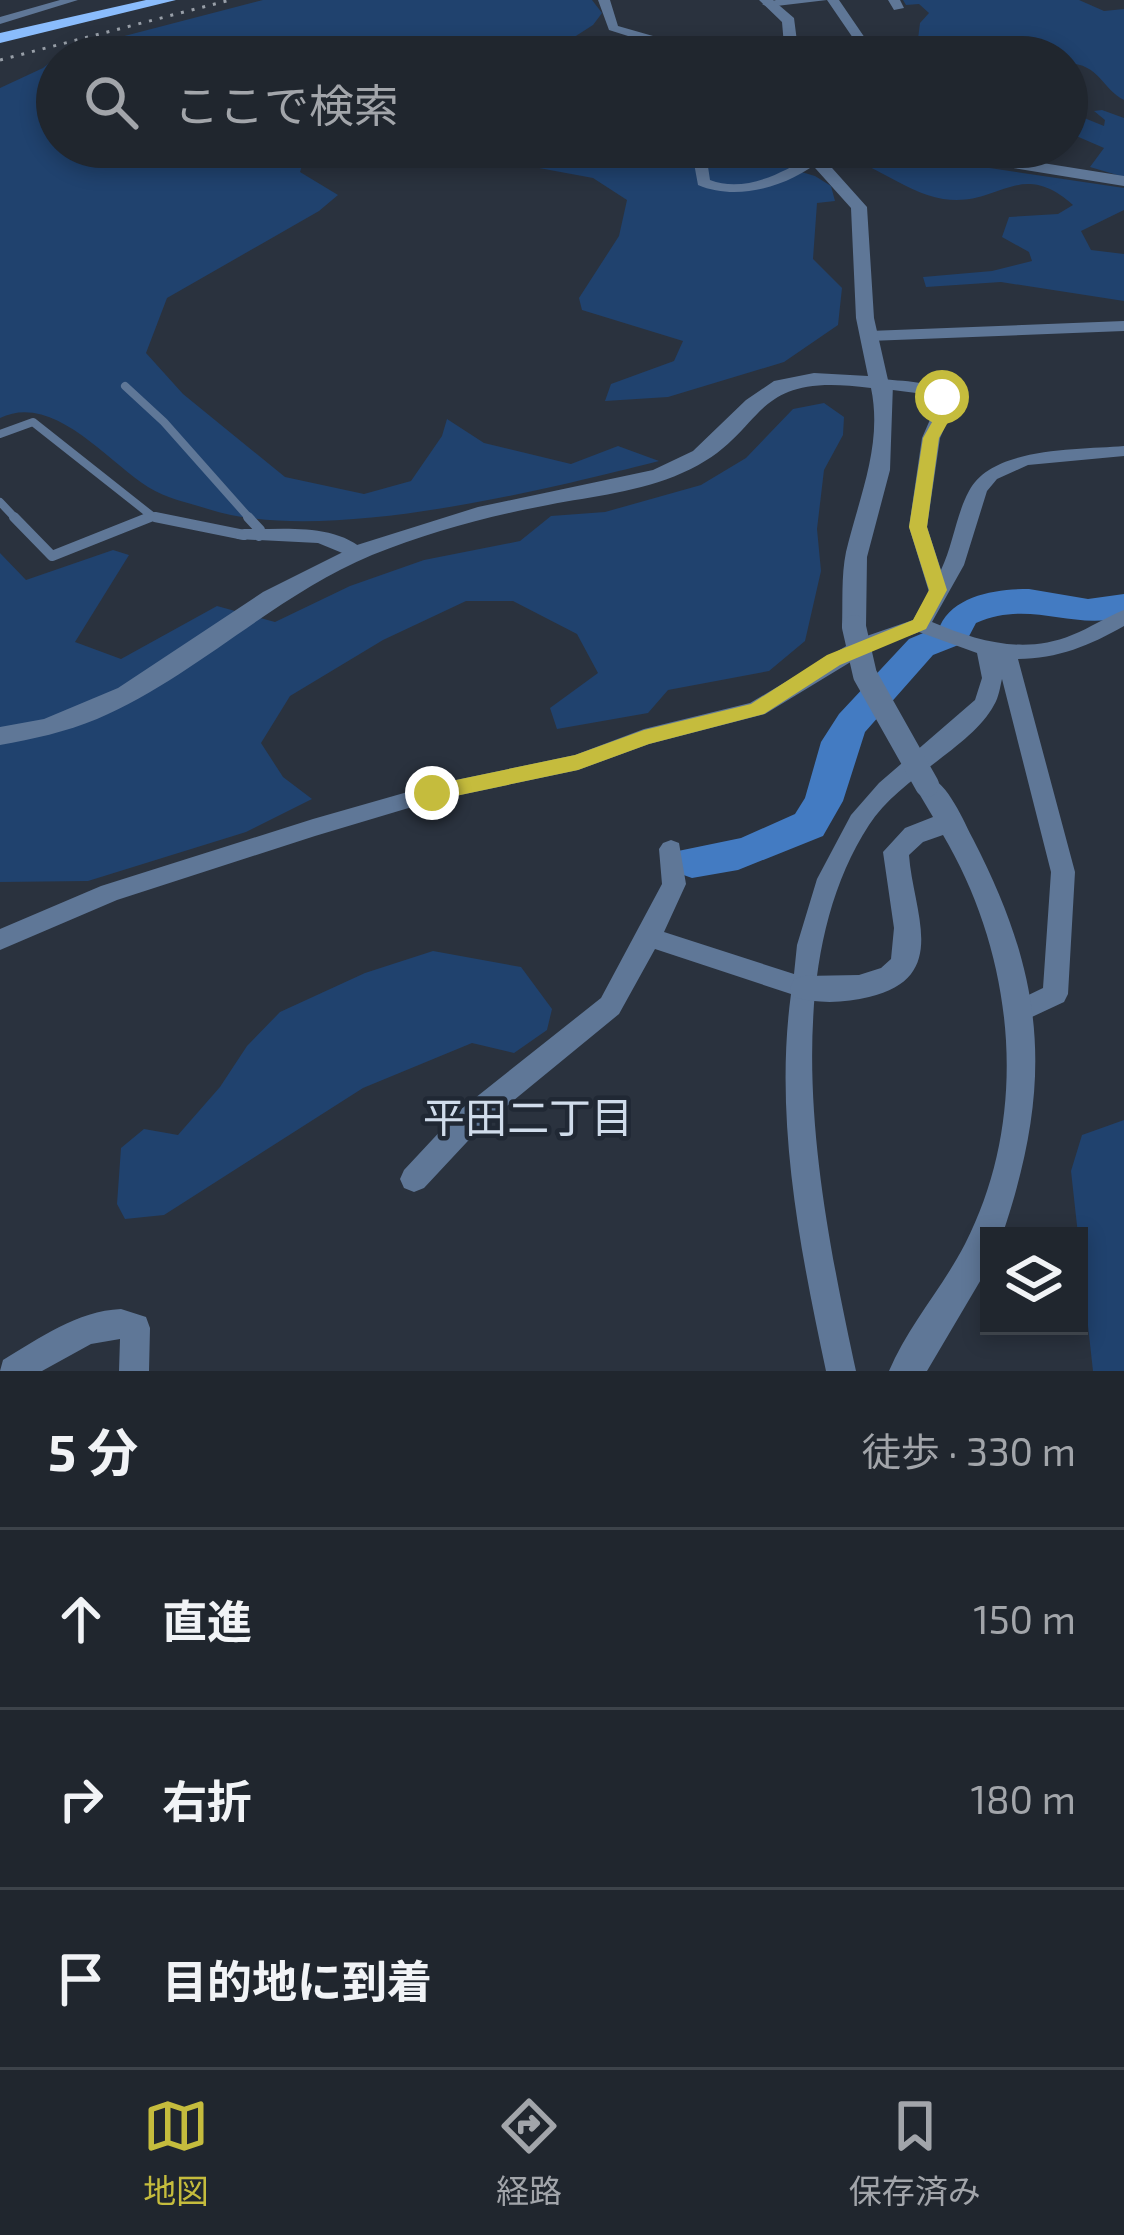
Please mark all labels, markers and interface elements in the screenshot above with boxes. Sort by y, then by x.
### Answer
search box [36,36,1088,168]
icon: search [78,69,144,135]
text: ここで検索 [174,77,399,131]
route start [915,370,969,424]
route end [405,766,459,820]
district label: 平田二丁目 [423,1091,633,1141]
map controls [980,1227,1088,1335]
button: layers [980,1227,1088,1335]
text: 5 分 [48,1420,138,1481]
text: 徒歩 · 330 m [862,1427,1076,1474]
icon: ahead [48,1586,114,1652]
text: 直進 [162,1593,252,1647]
text: 150 m [973,1595,1076,1642]
icon: right [48,1766,114,1832]
text: 右折 [162,1773,252,1827]
text: 180 m [970,1775,1076,1822]
icon: arrive [48,1946,114,2012]
text: 目的地に到着 [162,1953,432,2007]
tab: 地図 [143,2093,209,2213]
tab: 経路 [496,2093,562,2213]
tab: 保存済み [849,2093,981,2213]

